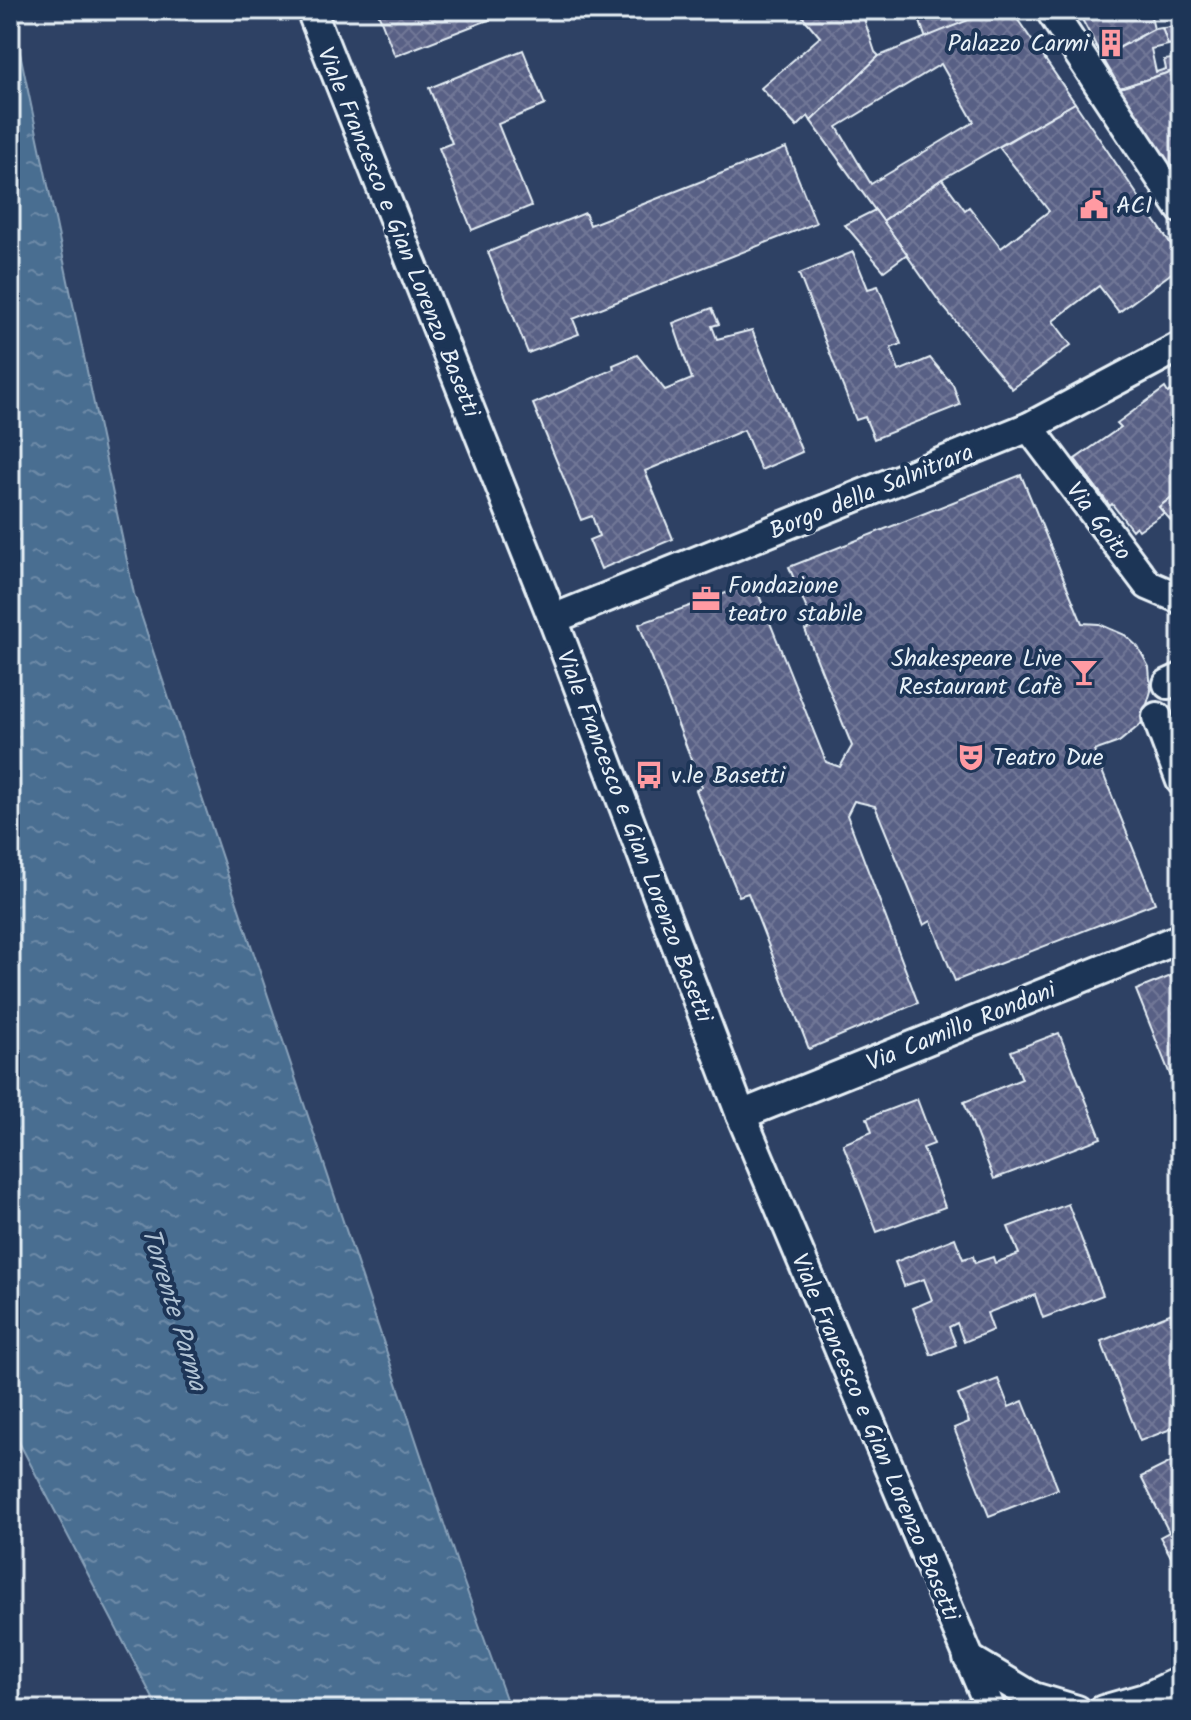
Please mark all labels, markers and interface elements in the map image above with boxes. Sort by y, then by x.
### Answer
place label: Palazzo Carmi [948,25,1090,64]
building icon: Palazzo Carmi [1096,28,1126,58]
street label: Viale Francesco e Gian Lorenzo Basetti [305,42,490,425]
place label: ACI [1116,187,1152,226]
public building icon: ACI [1079,190,1109,220]
street label: Borgo della Salnitrara [763,434,980,551]
street label: Via Goito [1055,474,1141,570]
place label: Fondazione teatro stabile [728,567,863,634]
office icon: Fondazione teatro stabile [691,584,721,614]
place label: Shakespeare Live Restaurant Cafè [891,640,1062,707]
street label: Viale Francesco e Gian Lorenzo Basetti [544,645,723,1030]
bar icon: Shakespeare Live Restaurant Cafè [1069,657,1099,687]
place label: Teatro Due [993,739,1104,778]
theatre icon: Teatro Due [956,742,986,772]
place label: v.le Basetti [671,757,786,796]
bus stop icon: v.le Basetti [634,760,664,790]
street label: Via Camillo Rondani [861,971,1063,1083]
water label: Torrente Parma [128,1223,218,1398]
street label: Viale Francesco e Gian Lorenzo Basetti [779,1248,971,1629]

